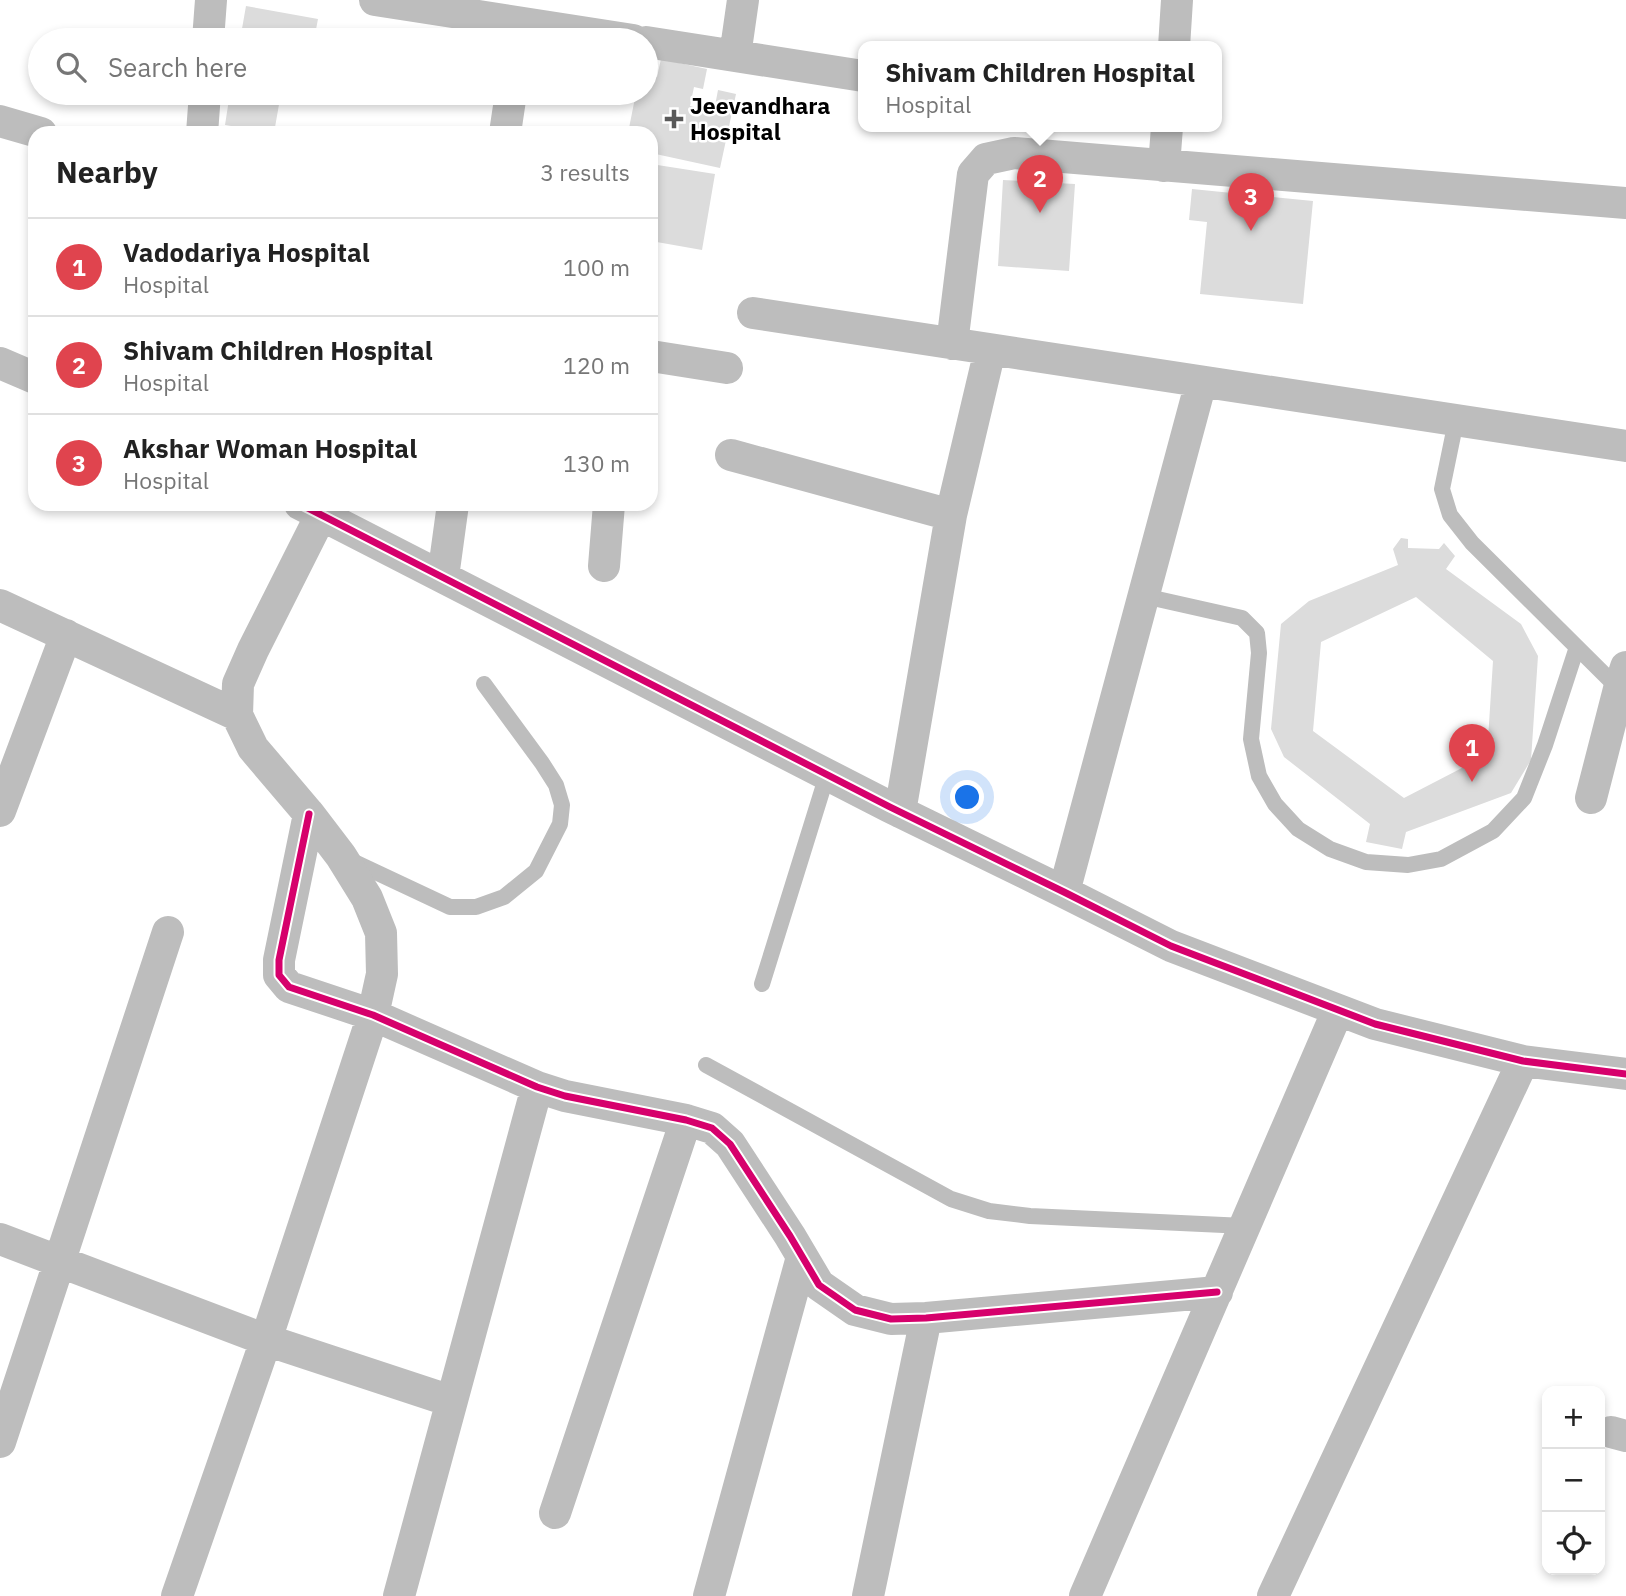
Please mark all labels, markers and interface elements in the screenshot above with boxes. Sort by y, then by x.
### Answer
search box [28,28,658,105]
popup [858,41,1222,132]
icon: search [52,48,90,86]
text: Search here [108,50,247,84]
text: Shivam Children Hospital [885,55,1195,89]
text: Hospital [885,89,971,119]
place label: Jeevandhara Hospital [690,90,830,146]
marker: Jeevandhara Hospital [664,109,684,129]
text: Nearby [56,152,158,191]
pin: 2 [1017,155,1063,213]
text: 3 results [540,157,630,187]
pin: 3 [1228,173,1274,231]
text: Vadodariya Hospital [123,235,370,269]
text: 1 [72,252,86,282]
text: 100 m [563,252,630,282]
text: Hospital [123,269,209,299]
text: Shivam Children Hospital [123,333,433,367]
text: 2 [72,350,86,380]
text: 120 m [563,350,630,380]
text: Hospital [123,367,209,397]
text: Akshar Woman Hospital [123,431,417,465]
text: 3 [72,448,86,478]
text: 130 m [563,448,630,478]
text: Hospital [123,465,209,495]
pin: 1 [1449,724,1495,782]
your location [950,780,984,814]
map controls [1542,1386,1605,1575]
button: + [1542,1386,1605,1449]
button: − [1542,1449,1605,1512]
button: locate [1542,1512,1605,1575]

